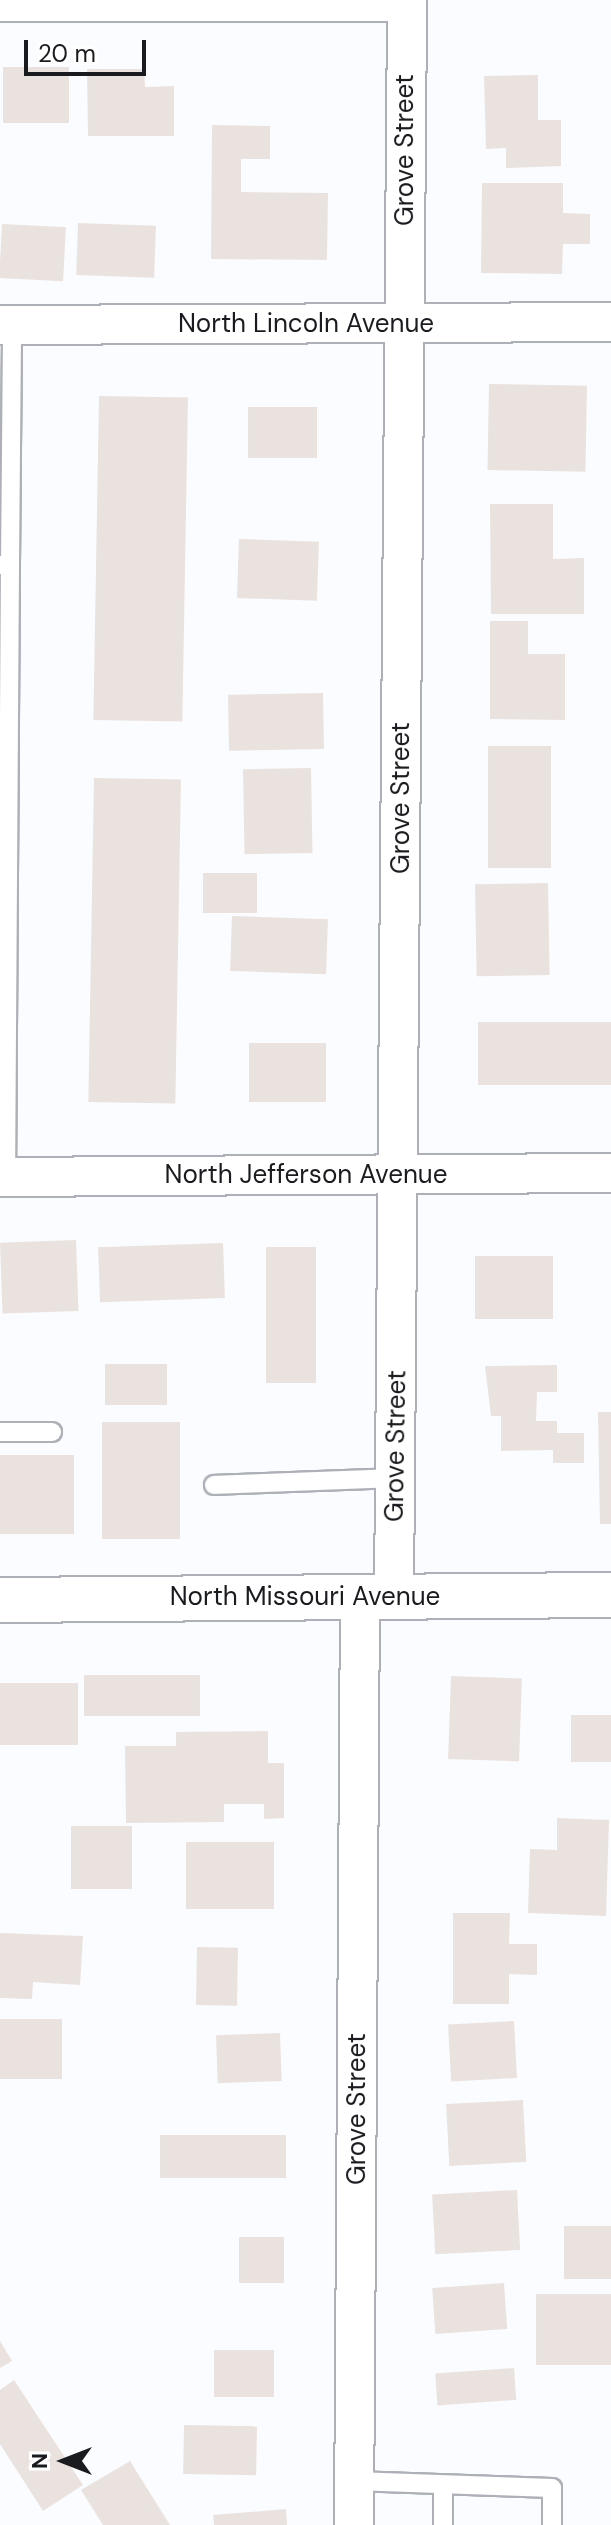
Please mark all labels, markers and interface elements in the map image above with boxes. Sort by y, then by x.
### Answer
scale bar [28,24,150,74]
text: 20 m [38,38,96,69]
street label: Grove Street [389,74,421,226]
street label: North Lincoln Avenue [178,308,434,340]
street label: Grove Street [385,722,417,874]
street label: North Jefferson Avenue [164,1159,448,1191]
street label: Grove Street [379,1370,413,1522]
street label: North Missouri Avenue [170,1581,440,1613]
street label: Grove Street [341,2033,373,2185]
north arrow [24,2421,104,2501]
text: N [25,2453,54,2469]

